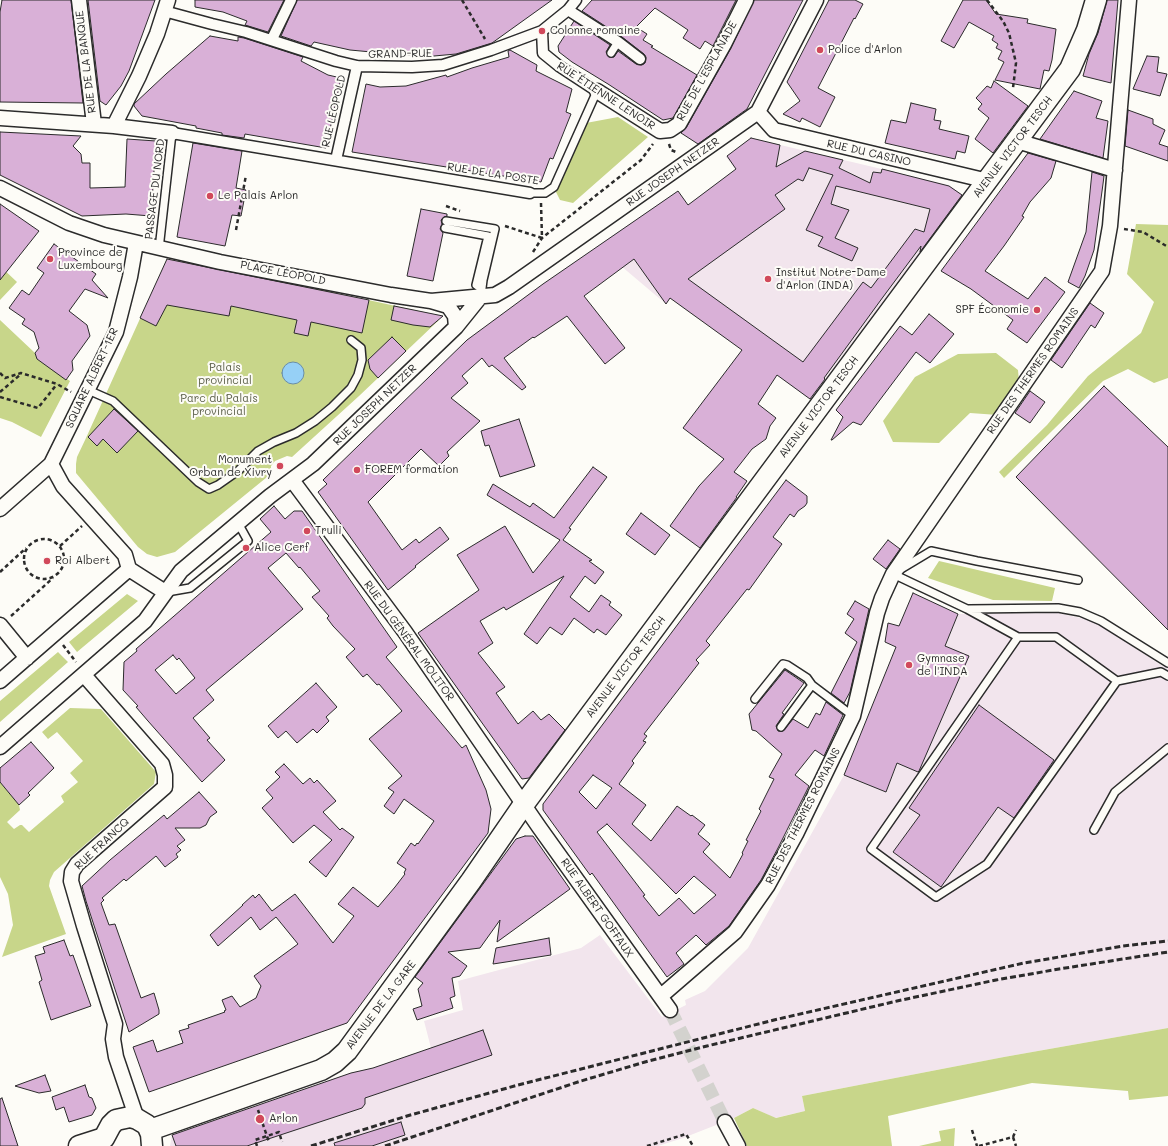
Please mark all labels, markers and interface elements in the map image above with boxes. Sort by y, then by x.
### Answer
street label: RUE DE LA BANQUE [73,10,99,114]
street label: RUE DE L'ESPLANADE [674,19,740,123]
place label: Colonne romaine [550,24,640,38]
marker: Colonne romaine [537,26,547,36]
place label: Police d'Arlon [828,43,902,57]
marker: Police d'Arlon [815,45,825,55]
street label: GRAND-RUE [368,47,432,61]
street label: RUE ÉTIENNE LENOIR [554,59,658,133]
street label: RUE LÉOPOLD [319,74,349,148]
street label: AVENUE VICTOR TESCH [970,93,1056,201]
street label: RUE JOSEPH NETZER [624,135,722,209]
street label: RUE DU CASINO [826,137,912,169]
street label: PASSAGE DU NORD [142,138,168,240]
street label: RUE DE LA POSTE [446,160,540,188]
place label: Le Palais Arlon [218,189,298,203]
marker: Le Palais Arlon [205,191,215,201]
place label: Province de Luxembourg [58,246,123,272]
marker: Province de Luxembourg [45,254,55,264]
street label: PLACE LÉOPOLD [239,258,327,288]
place label: Institut Notre-Dame d'Arlon (INDA) [776,266,886,292]
marker: Institut Notre-Dame d'Arlon (INDA) [763,274,773,284]
place label: SPF Économie [956,303,1029,317]
street label: RUE DES THERMES ROMAINS [984,305,1082,437]
marker: SPF Économie [1032,305,1042,315]
street label: SQUARE ALBERT-1ER [63,326,121,430]
street label: AVENUE VICTOR TESCH [776,353,862,461]
park label: Palais provincial [198,361,252,387]
street label: RUE JOSEPH NETZER [331,362,419,448]
park label: Parc du Palais provincial [180,392,258,418]
place label: Monument Orban de Xivry [189,453,272,479]
marker: Monument Orban de Xivry [275,461,285,471]
place label: FOREM formation [365,463,458,477]
marker: FOREM formation [352,465,362,475]
place label: Trulli [315,524,342,538]
marker: Trulli [302,526,312,536]
place label: Alice Cerf [254,541,309,555]
marker: Alice Cerf [241,543,251,553]
place label: Roi Albert [55,554,110,568]
marker: Roi Albert [42,556,52,566]
street label: RUE DU GÉNÉRAL MOLITOR [361,578,457,704]
street label: AVENUE VICTOR TESCH [583,613,669,721]
place label: Gymnase de l'INDA [917,652,968,678]
marker: Gymnase de l'INDA [904,660,914,670]
street label: RUE DES THERMES ROMAINS [763,746,843,886]
street label: RUE FRANCQ [72,815,132,873]
street label: RUE ALBERT GOFFAUX [558,856,636,960]
street label: AVENUE DE LA GARE [343,958,419,1052]
place label: Arlon [269,1112,298,1126]
marker: Arlon [254,1113,266,1125]

